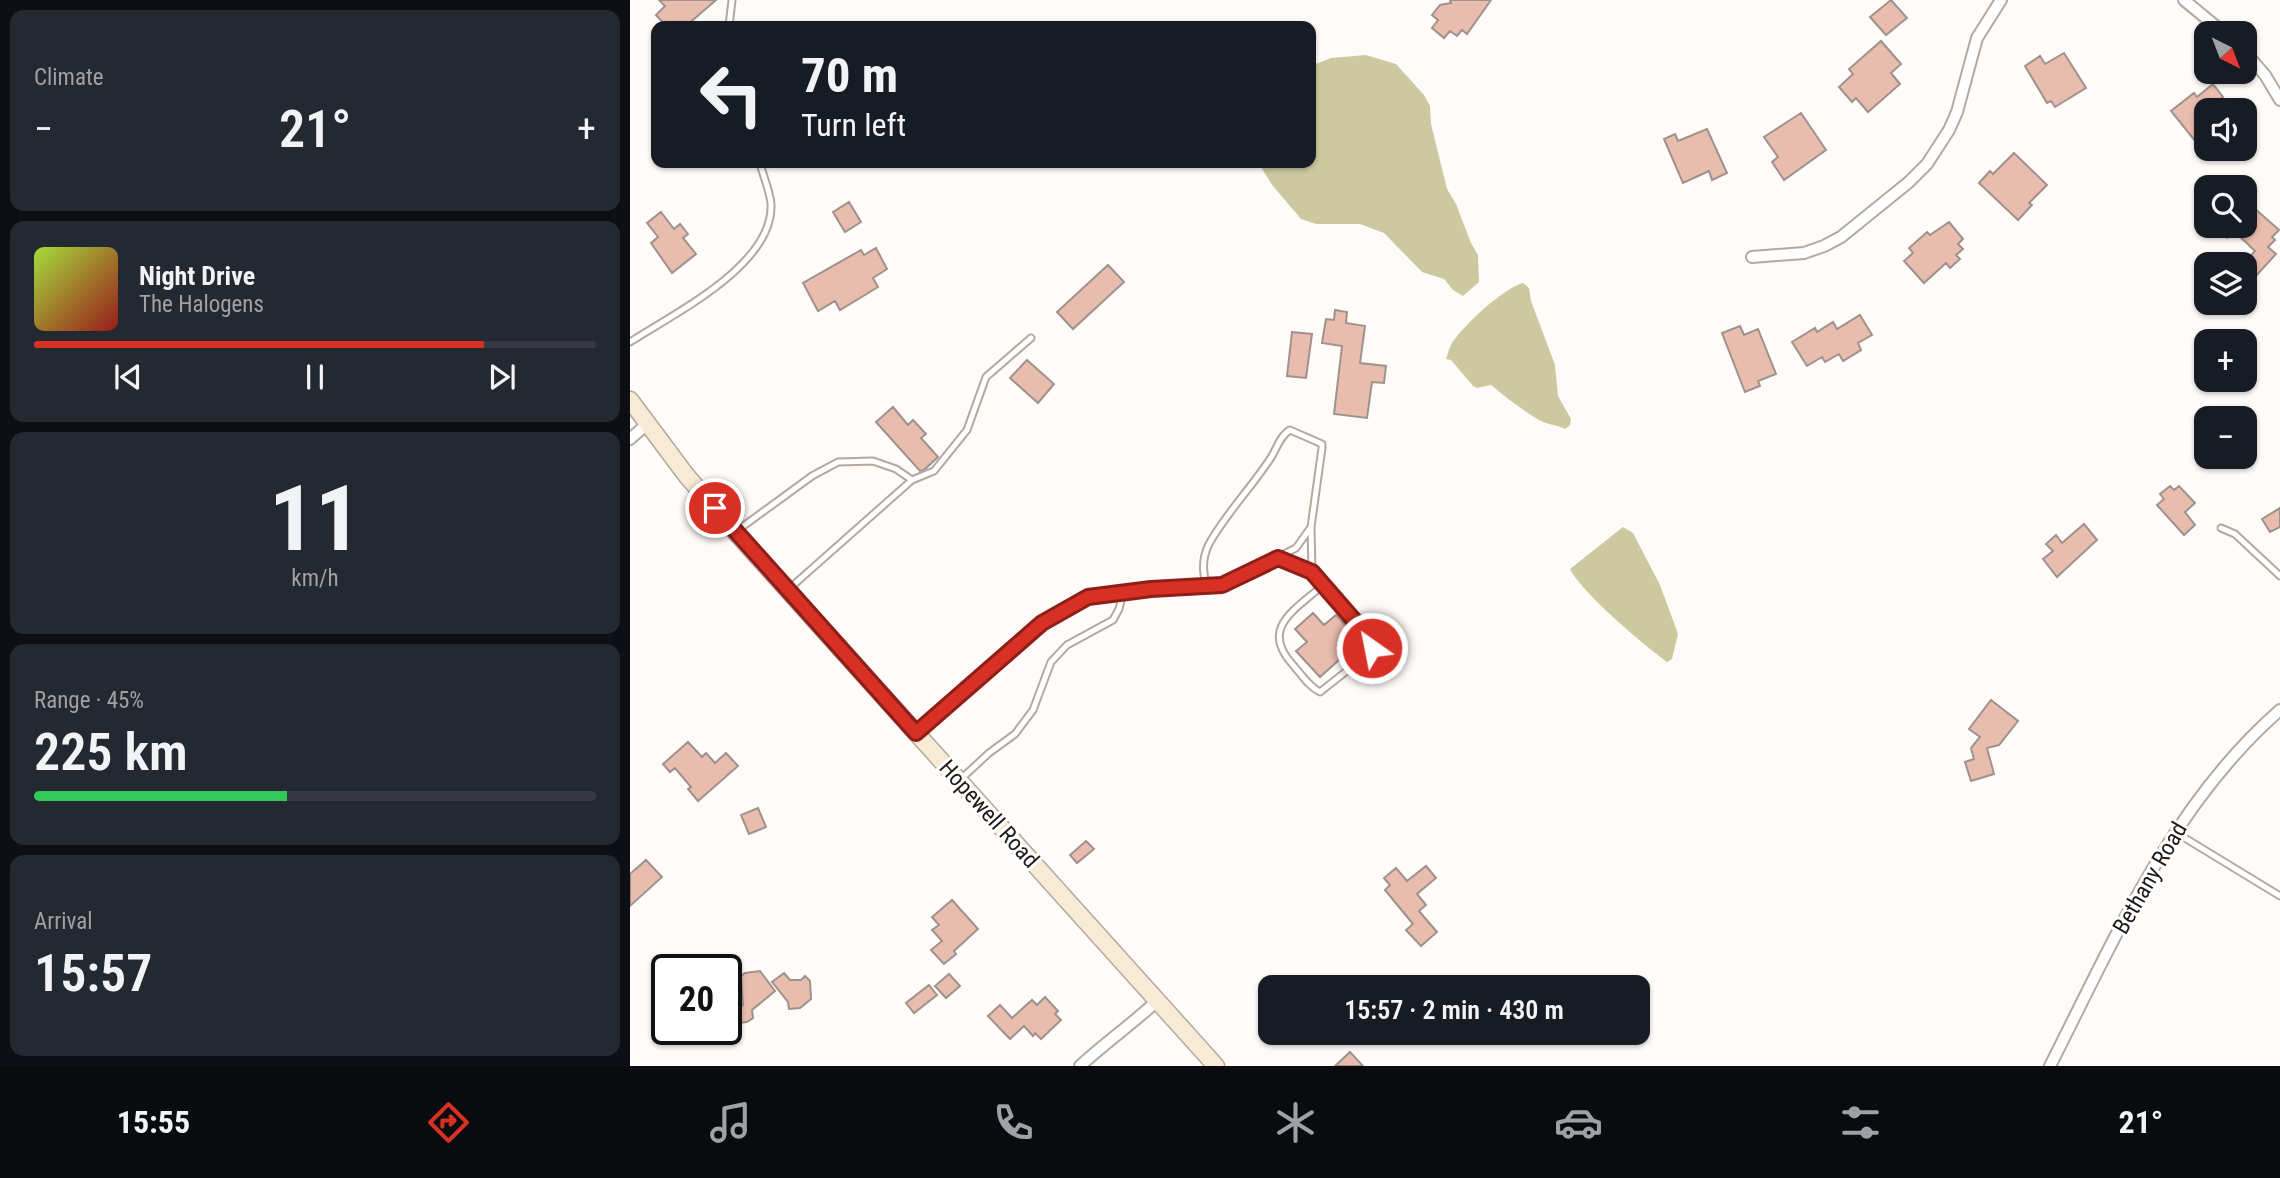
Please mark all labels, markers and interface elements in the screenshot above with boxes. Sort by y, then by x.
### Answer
north arrow [2194,21,2258,84]
map controls [2194,21,2257,469]
text: 70 m [801,47,898,104]
icon: left [686,49,777,140]
text: Climate [34,64,104,91]
button: sound [2194,98,2257,161]
text: 21° [279,99,351,160]
text: Turn left [801,106,906,144]
text: − [34,107,53,151]
text: + [577,107,596,151]
button: search [2194,175,2257,238]
button: layers [2194,252,2257,315]
text: Night Drive [139,261,255,291]
text: The Halogens [139,291,264,318]
button: + [2194,329,2257,392]
icon: previous [109,358,147,396]
icon: pause [296,358,334,396]
icon: next [483,358,521,396]
button: − [2194,406,2257,469]
text: 11 [269,466,361,572]
pin [685,478,745,538]
icon: arrive [696,489,734,527]
text: km/h [291,565,339,592]
position arrow [1335,611,1409,685]
text: Range · 45% [34,687,144,714]
text: 225 km [34,722,188,783]
street label: Hopewell Road [934,755,1044,873]
street label: Bethany Road [2107,817,2193,939]
text: Arrival [34,908,93,935]
text: 15:57 [34,943,152,1004]
speed limit sign: 20 [651,954,742,1045]
text: 15:57 · 2 min · 430 m [1344,995,1564,1025]
icon: directions [424,1098,473,1147]
icon: music [706,1098,755,1147]
icon: phone [989,1098,1038,1147]
icon: climate [1271,1098,1320,1147]
icon: car [1554,1098,1603,1147]
icon: filters [1836,1098,1885,1147]
text: 15:55 [117,1103,190,1141]
text: 21° [2118,1103,2163,1141]

